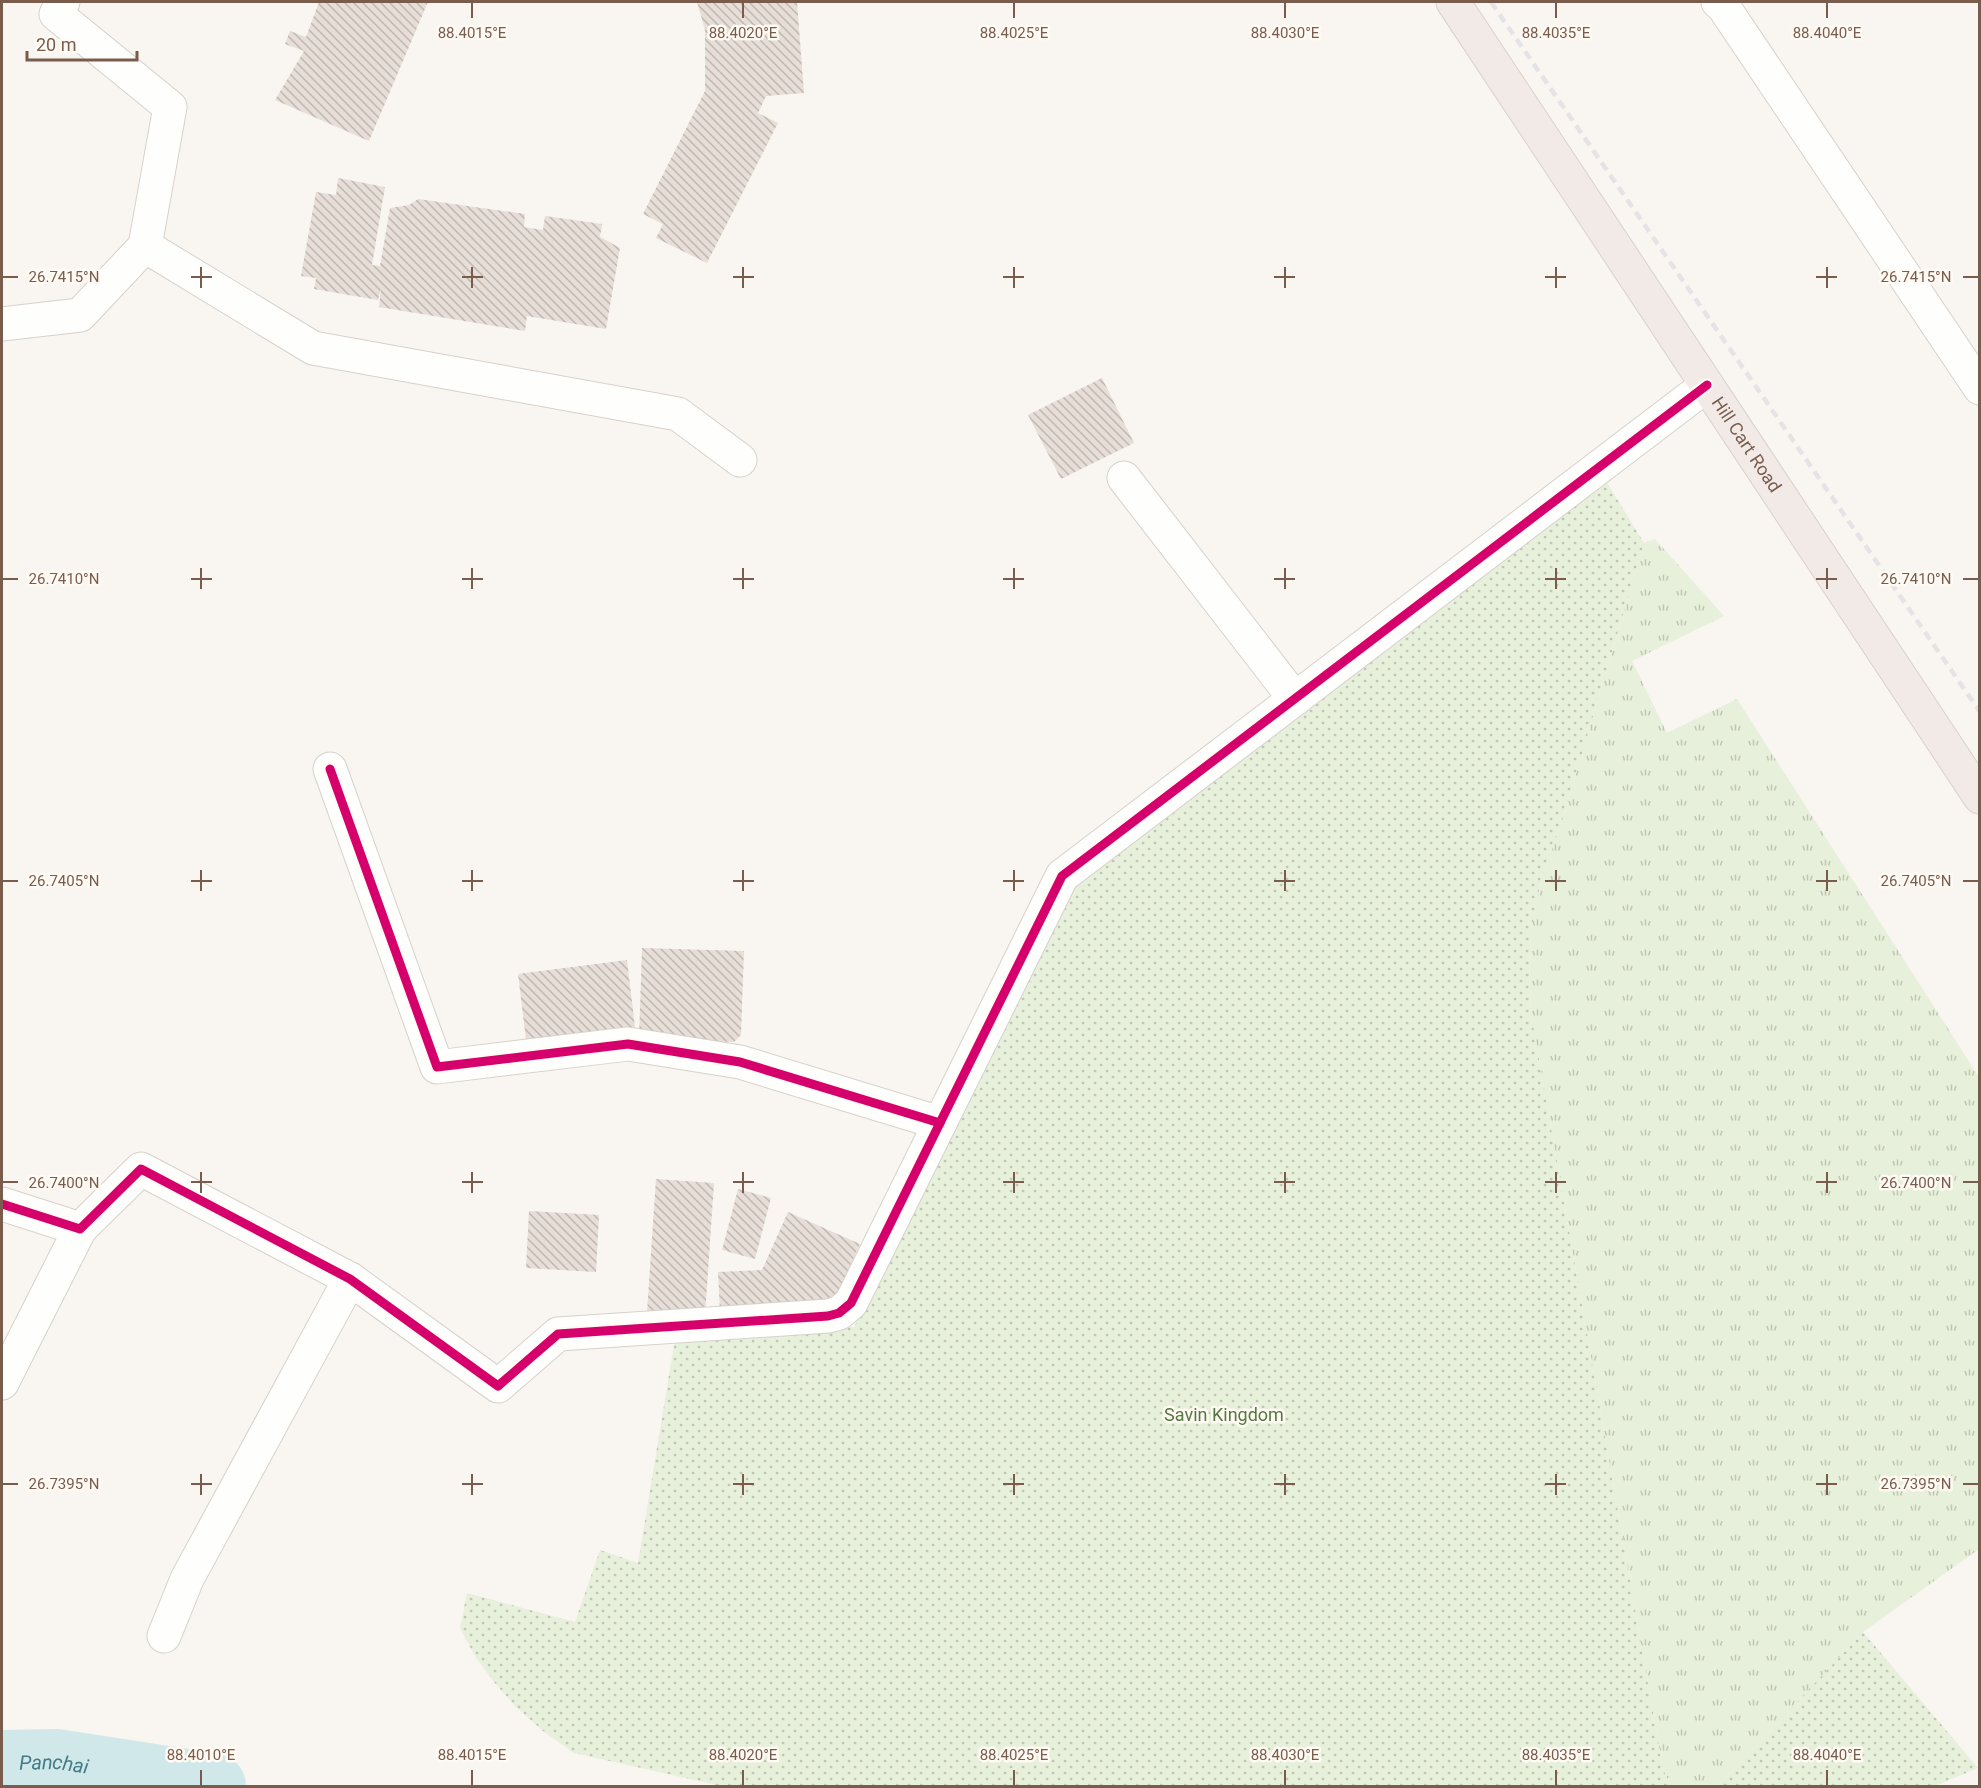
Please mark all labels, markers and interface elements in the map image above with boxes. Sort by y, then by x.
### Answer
scale bar [27,24,136,62]
text: 88.4015°E [438,24,507,42]
text: 88.4020°E [709,24,778,42]
text: 88.4025°E [980,24,1049,42]
text: 88.4030°E [1251,24,1320,42]
text: 88.4035°E [1522,24,1591,42]
text: 88.4040°E [1793,24,1862,42]
text: 20 m [36,34,76,55]
text: 26.7415°N [29,268,99,286]
text: 26.7415°N [1881,268,1951,286]
street label: Hill Cart Road [1708,393,1786,496]
text: 26.7410°N [29,570,99,588]
text: 26.7410°N [1881,570,1951,588]
text: 26.7405°N [29,872,99,890]
text: 26.7405°N [1881,872,1951,890]
text: 26.7400°N [29,1174,99,1192]
text: 26.7400°N [1881,1174,1951,1192]
park label: Savin Kingdom [1164,1404,1284,1425]
text: 26.7395°N [29,1475,99,1493]
text: 26.7395°N [1881,1475,1951,1493]
text: 88.4010°E [167,1746,236,1764]
text: 88.4015°E [438,1746,507,1764]
text: 88.4020°E [709,1746,778,1764]
text: 88.4025°E [980,1746,1049,1764]
text: 88.4030°E [1251,1746,1320,1764]
text: 88.4035°E [1522,1746,1591,1764]
text: 88.4040°E [1793,1746,1862,1764]
water label: Panchai [19,1749,90,1779]

